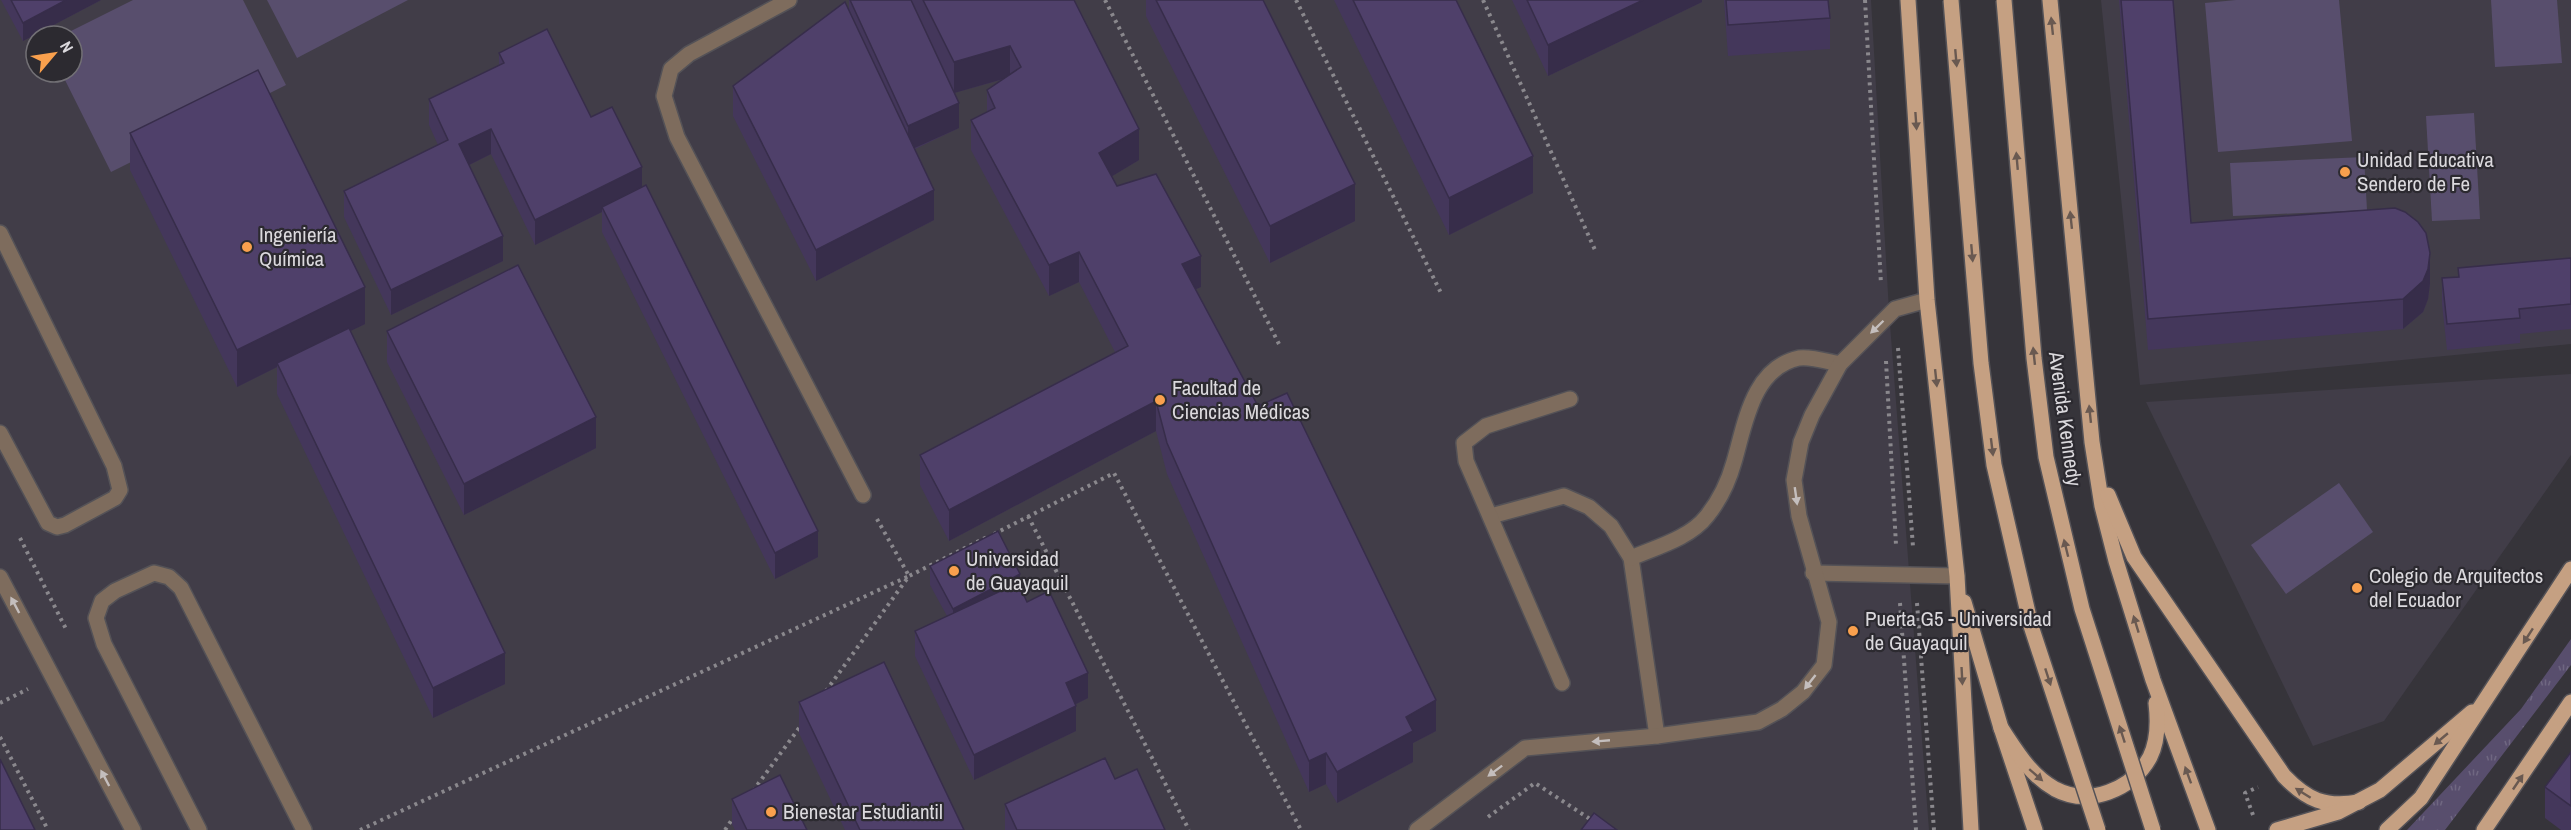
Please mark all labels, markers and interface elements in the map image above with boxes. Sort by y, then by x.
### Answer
one-way arrow [2047,16,2057,35]
north arrow [24,24,84,84]
text: N [55,37,79,56]
one-way arrow [1951,49,1961,68]
one-way arrow [1911,112,1921,131]
place label: Unidad Educativa Sendero de Fe [2357,145,2494,198]
one-way arrow [2012,152,2022,171]
marker: Unidad Educativa Sendero de Fe [2338,165,2352,179]
one-way arrow [2066,210,2076,229]
place label: Ingeniería Química [259,220,337,273]
marker: Ingeniería Química [240,240,254,254]
one-way arrow [1967,243,1977,262]
one-way arrow [1870,320,1885,334]
one-way arrow [2029,346,2039,365]
street label: Avenida Kennedy [2042,349,2089,488]
one-way arrow [1931,369,1941,388]
place label: Facultad de Ciencias Médicas [1172,373,1310,426]
marker: Facultad de Ciencias Médicas [1153,393,1167,407]
one-way arrow [2085,404,2095,423]
one-way arrow [1987,437,1997,456]
one-way arrow [1792,487,1801,506]
one-way arrow [2061,538,2071,557]
place label: Universidad de Guayaquil [966,544,1068,597]
place label: Colegio de Arquitectos del Ecuador [2369,561,2543,614]
marker: Universidad de Guayaquil [947,564,961,578]
marker: Colegio de Arquitectos del Ecuador [2350,581,2364,595]
one-way arrow [10,597,20,614]
place label: Puerta G5 - Universidad de Guayaquil [1865,604,2052,657]
one-way arrow [2131,615,2140,633]
marker: Puerta G5 - Universidad de Guayaquil [1846,624,1860,638]
one-way arrow [2522,628,2533,644]
one-way arrow [1958,667,1967,686]
one-way arrow [2044,668,2053,686]
one-way arrow [1804,674,1817,690]
one-way arrow [2117,725,2126,743]
one-way arrow [2433,732,2449,745]
one-way arrow [1592,736,1611,746]
one-way arrow [1487,765,1503,777]
one-way arrow [2183,766,2193,784]
one-way arrow [2028,768,2044,781]
one-way arrow [101,769,111,787]
one-way arrow [2512,773,2523,790]
one-way arrow [2296,787,2312,799]
place label: Bienestar Estudiantil [783,797,943,826]
marker: Bienestar Estudiantil [764,805,778,819]

